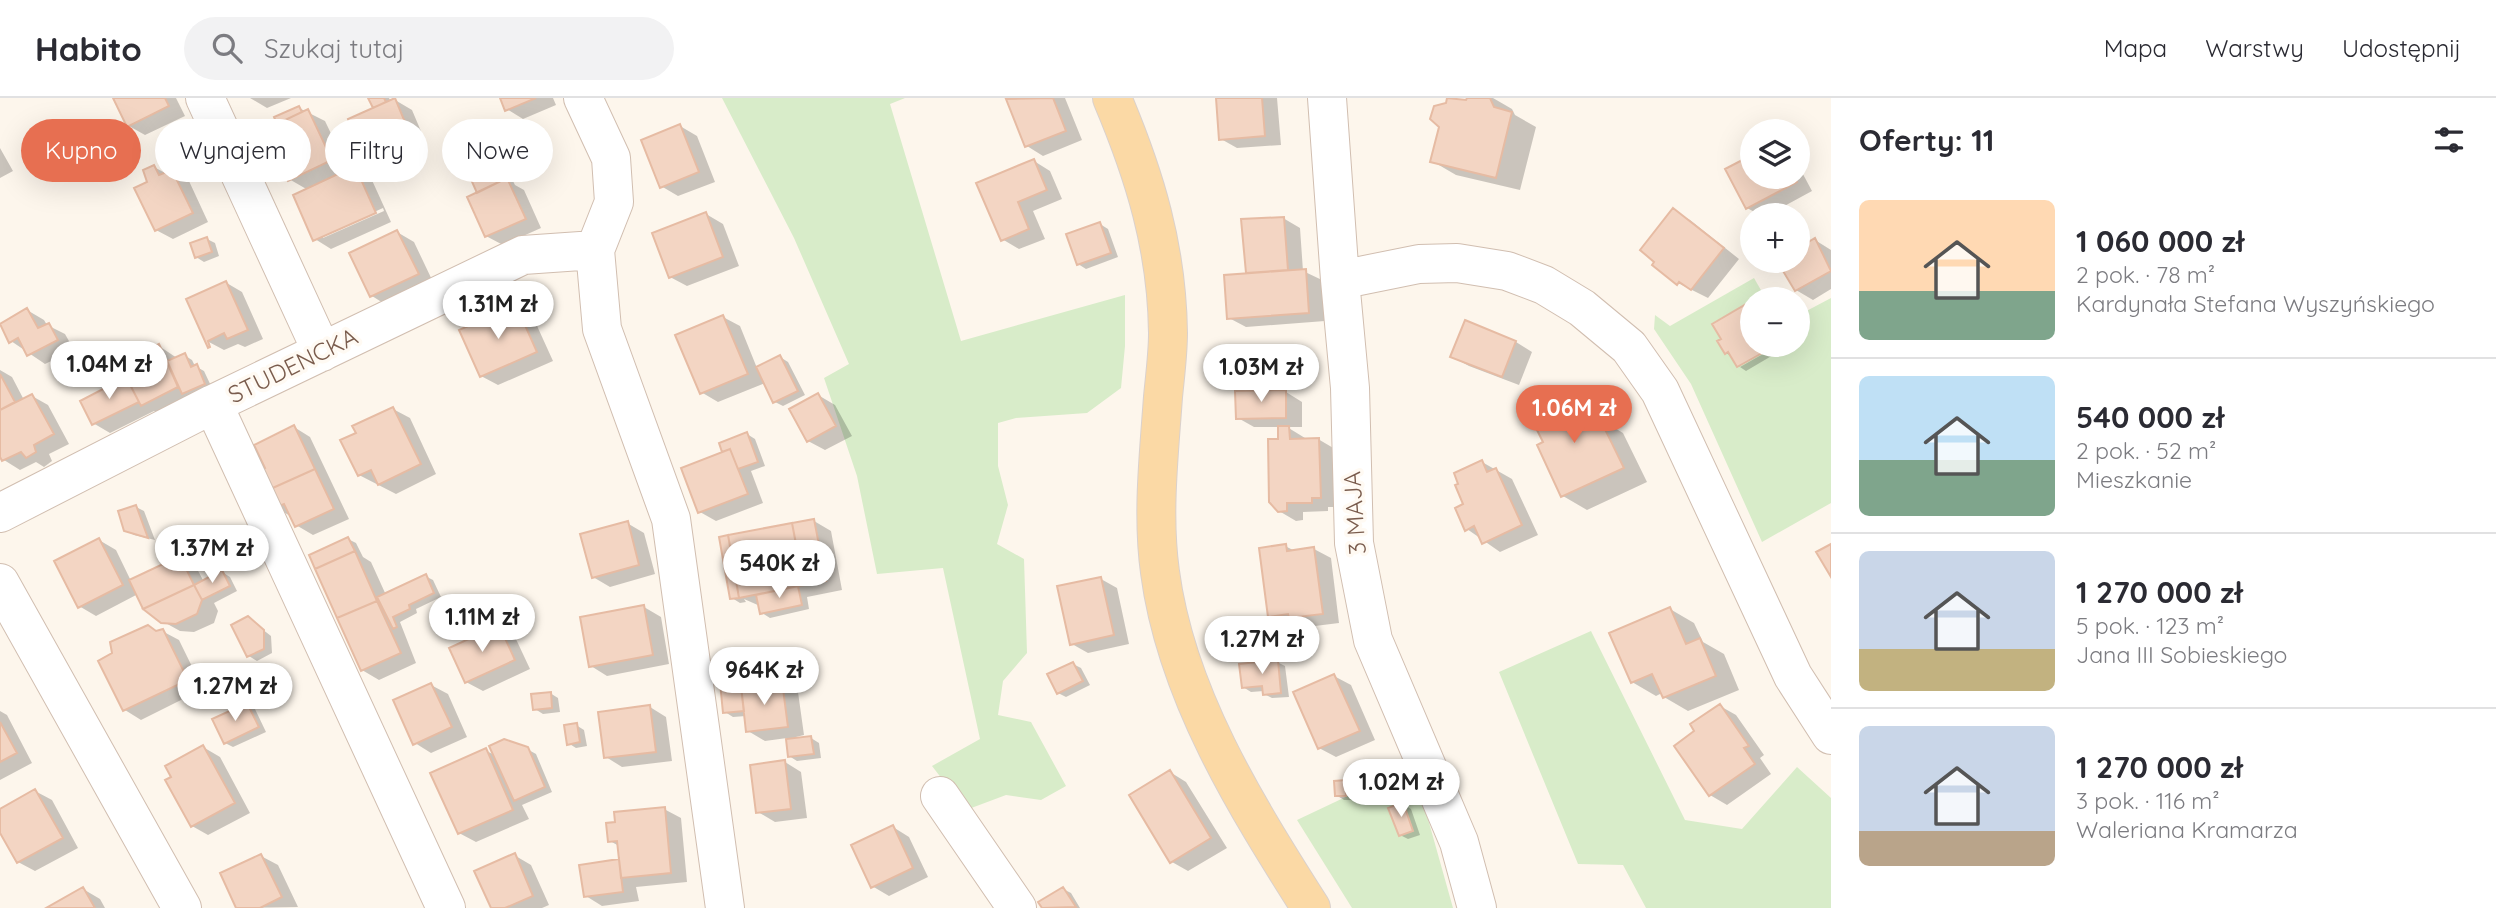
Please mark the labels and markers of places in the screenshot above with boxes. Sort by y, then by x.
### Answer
pin: 1.31M zł [426,282,570,341]
pin: 1.04M zł [37,342,181,401]
pin: 1.03M zł [1189,344,1333,404]
pin: 1.06M zł [1502,386,1646,445]
pin: 1.37M zł [140,526,284,585]
pin: 540K zł [714,540,844,600]
pin: 1.11M zł [410,594,554,654]
pin: 1.27M zł [1190,616,1334,676]
pin: 964K zł [699,648,829,707]
pin: 1.27M zł [163,664,307,723]
pin: 1.02M zł [1329,760,1473,819]

